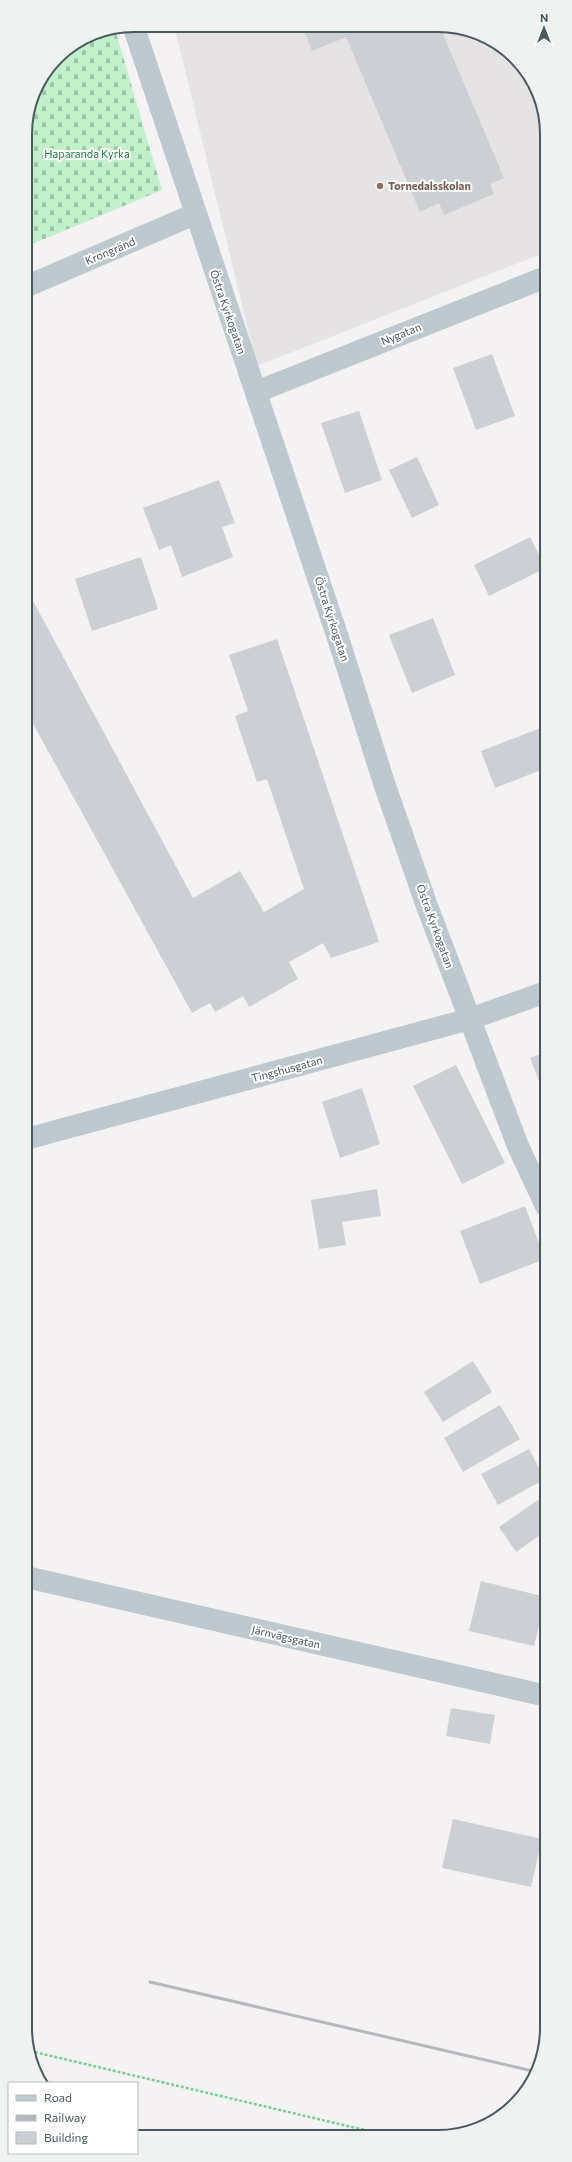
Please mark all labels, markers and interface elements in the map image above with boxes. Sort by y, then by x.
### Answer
north arrow [524,8,564,48]
text: N [540,11,548,24]
park label: Haparanda Kyrka [44,147,130,160]
place label: Tornedalsskolan [388,179,471,192]
marker: Tornedalsskolan [375,181,385,191]
street label: Krongränd [83,234,137,267]
street label: Östra Kyrkogatan [208,268,250,356]
street label: Nygatan [379,320,423,347]
street label: Östra Kyrkogatan [313,575,353,663]
street label: Östra Kyrkogatan [414,882,458,969]
street label: Tingshusgatan [250,1053,324,1084]
street label: Järnvägsgatan [250,1622,322,1652]
legend [8,2082,138,2154]
text: Road [44,2090,72,2104]
text: Railway [44,2110,86,2124]
text: Building [44,2130,88,2144]

